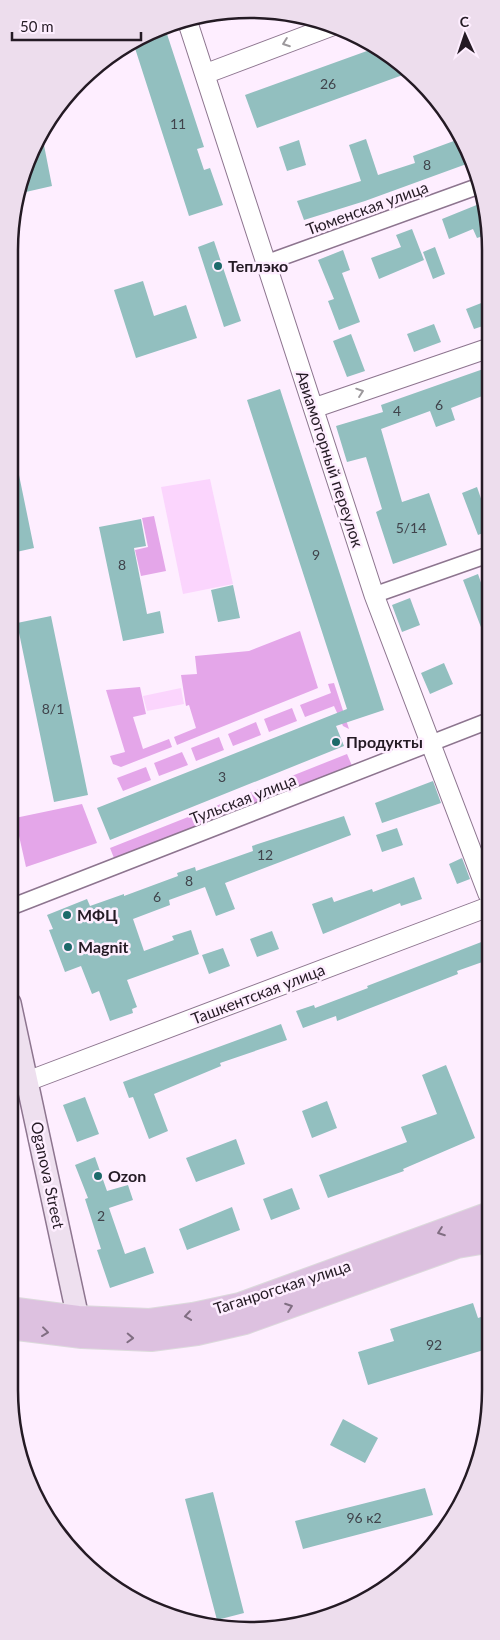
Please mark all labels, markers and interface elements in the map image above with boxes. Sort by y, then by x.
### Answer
scale bar [12,10,141,42]
north arrow [440,10,490,60]
text: С [459,13,470,30]
text: 50 m [20,17,54,35]
one-way arrow [282,37,291,47]
house number: 26 [320,75,336,92]
house number: 11 [170,115,186,132]
house number: 8 [423,156,431,173]
street label: Тюменская улица [303,177,430,238]
place label: Теплэко [228,256,288,275]
marker: Теплэко [212,260,224,272]
street label: Авиамоторный переулок [293,368,368,550]
one-way arrow [355,388,363,398]
house number: 6 [435,396,443,413]
house number: 4 [393,402,401,419]
house number: 5/14 [396,519,426,536]
house number: 9 [312,546,320,563]
house number: 8 [118,556,126,573]
house number: 8/1 [42,700,64,717]
place label: Продукты [346,732,423,751]
marker: Продукты [330,736,342,748]
house number: 3 [218,768,226,785]
street label: Тульская улица [187,770,299,828]
house number: 12 [257,846,273,863]
house number: 8 [185,872,193,889]
house number: 6 [153,888,161,905]
place label: МФЦ [77,905,118,924]
marker: МФЦ [61,909,73,921]
place label: Magnit [78,937,129,956]
marker: Magnit [62,941,74,953]
street label: Ташкентская улица [188,959,327,1028]
street label: Oganova Street [28,1120,69,1230]
place label: Ozon [108,1166,146,1185]
marker: Ozon [92,1170,104,1182]
house number: 2 [97,1207,105,1224]
one-way arrow [437,1226,446,1236]
street label: Таганрогская улица [211,1255,353,1318]
one-way arrow [284,1302,292,1312]
one-way arrow [183,1310,191,1321]
one-way arrow [42,1326,50,1337]
one-way arrow [127,1333,135,1343]
house number: 92 [426,1336,442,1353]
house number: 96 к2 [346,1509,382,1526]

